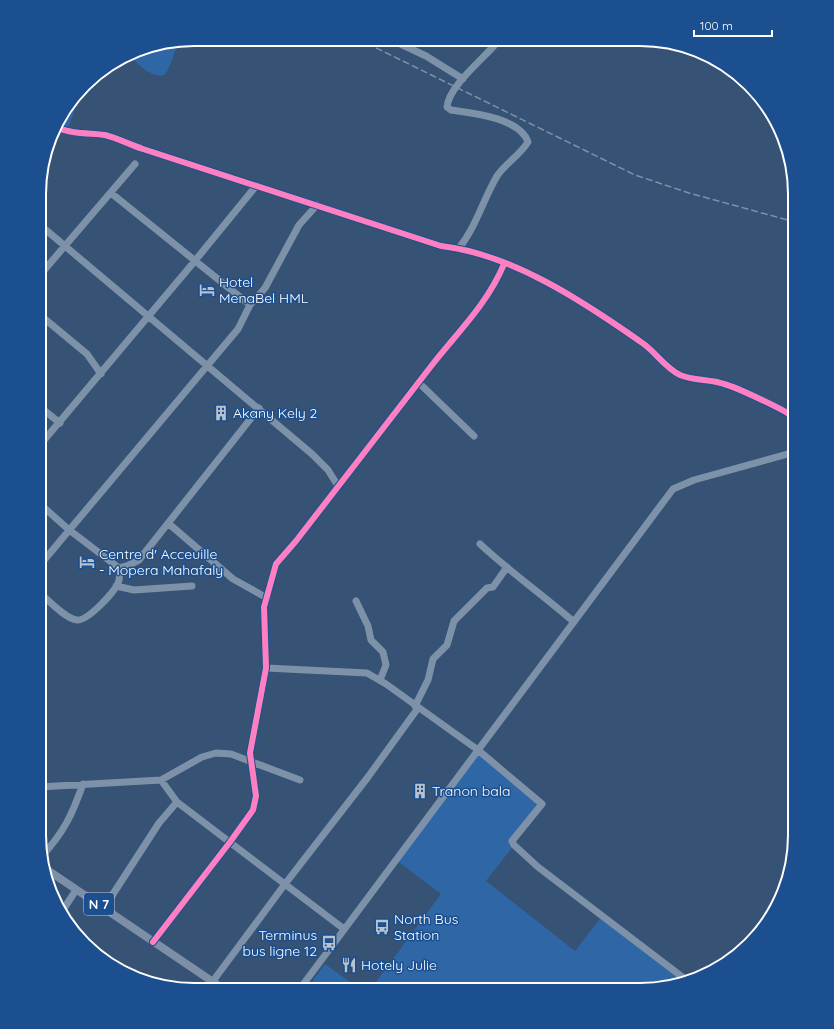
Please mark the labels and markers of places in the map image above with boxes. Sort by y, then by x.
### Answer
place label: Hotel MenaBel HML [219,273,309,307]
hotel icon: Hotel MenaBel HML [198,281,216,299]
building icon: Akany Kely 2 [212,404,230,422]
place label: Akany Kely 2 [233,404,318,422]
place label: Centre d' Acceuille - Mopera Mahafaly [99,545,223,579]
hotel icon: Centre d' Acceuille - Mopera Mahafaly [78,553,96,571]
building icon: Tranon bala [411,782,429,800]
place label: Tranon bala [432,782,510,800]
place label: North Bus Station [394,910,458,944]
bus stop icon: North Bus Station [373,918,391,936]
place label: Terminus bus ligne 12 [242,926,317,960]
bus stop icon: Terminus bus ligne 12 [320,934,338,952]
restaurant icon: Hotely Julie [340,956,358,974]
place label: Hotely Julie [361,956,437,974]

